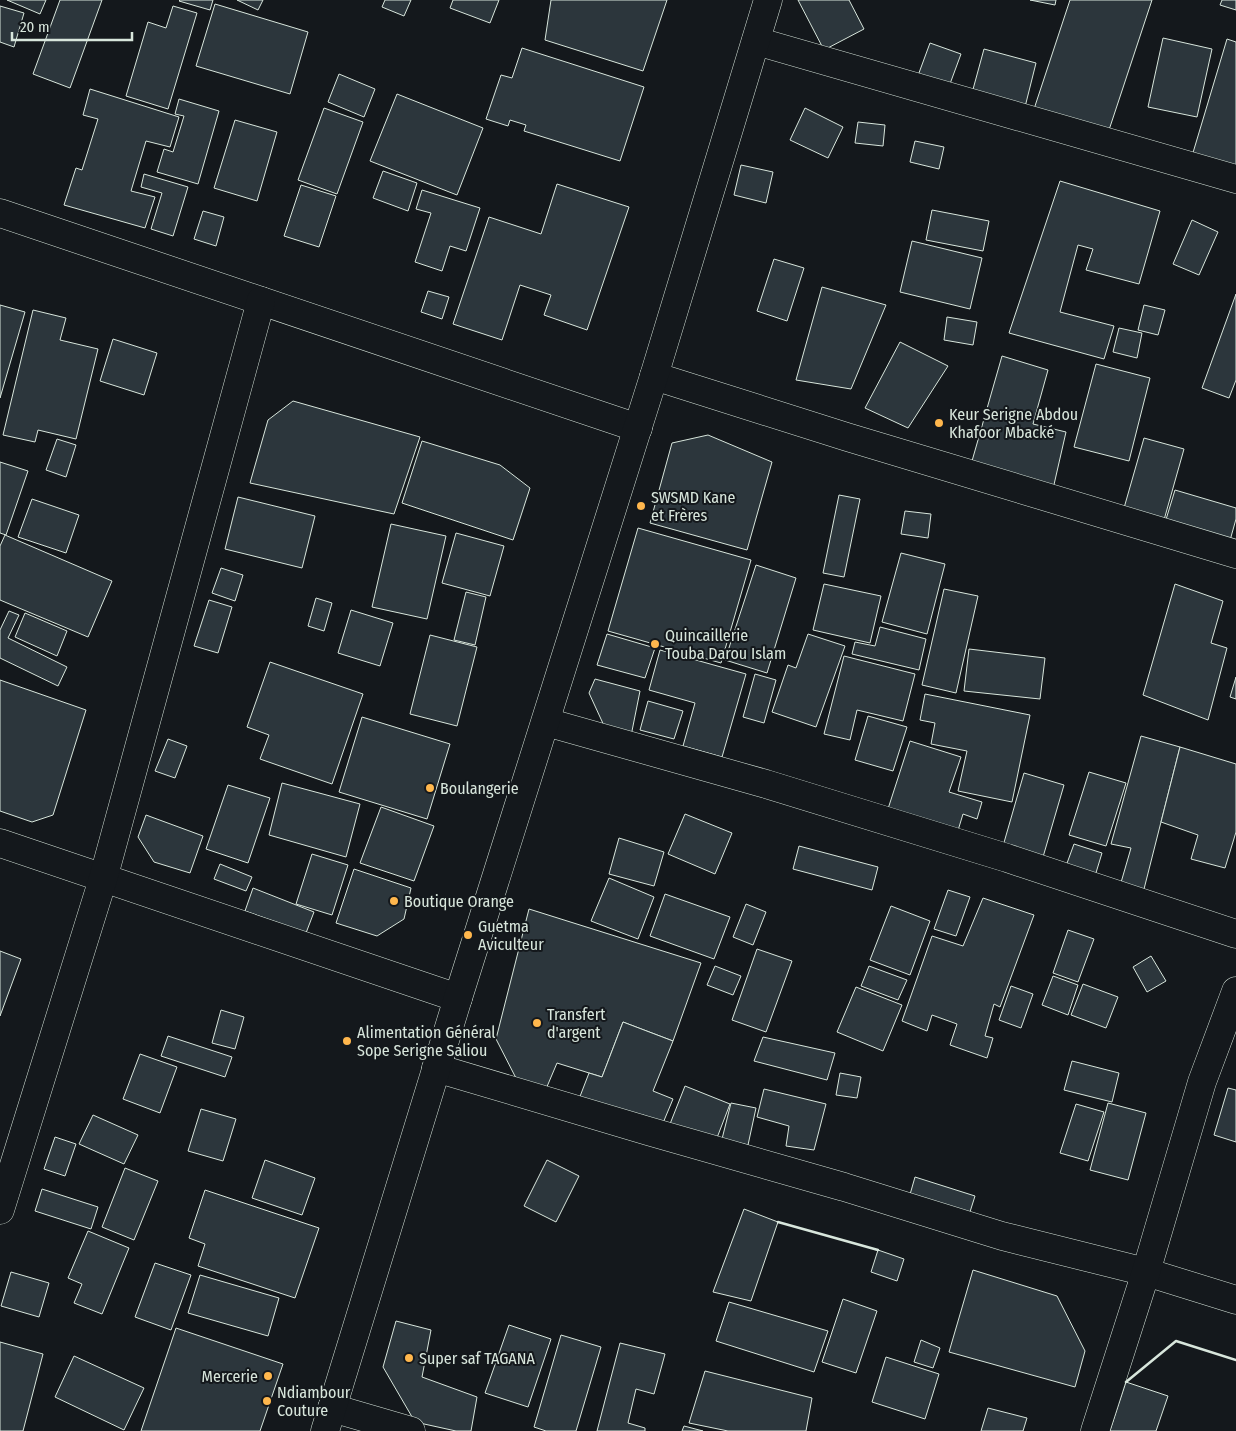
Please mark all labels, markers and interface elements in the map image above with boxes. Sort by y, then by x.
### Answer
scale bar [12,10,132,42]
text: 20 m [20,18,50,36]
place label: Keur Serigne Abdou Khafoor Mbacké [949,405,1078,442]
marker: Keur Serigne Abdou Khafoor Mbacké [933,417,945,429]
place label: SWSMD Kane et Frères [651,488,735,525]
marker: SWSMD Kane et Frères [635,500,647,512]
place label: Quincaillerie Touba Darou Islam [665,626,786,663]
marker: Quincaillerie Touba Darou Islam [649,638,661,650]
place label: Boulangerie [440,779,519,798]
marker: Boulangerie [424,782,436,794]
place label: Boutique Orange [404,892,514,911]
marker: Boutique Orange [388,895,400,907]
place label: Guetma Aviculteur [478,917,544,954]
marker: Guetma Aviculteur [462,929,474,941]
place label: Transfert d'argent [547,1005,606,1042]
marker: Transfert d'argent [531,1017,543,1029]
place label: Alimentation Général Sope Serigne Saliou [357,1023,496,1060]
marker: Alimentation Général Sope Serigne Saliou [341,1035,353,1047]
place label: Super saf TAGANA [419,1349,535,1368]
marker: Super saf TAGANA [403,1352,415,1364]
place label: Mercerie [202,1367,258,1386]
marker: Mercerie [262,1370,274,1382]
place label: Ndiambour Couture [277,1383,351,1420]
marker: Ndiambour Couture [261,1395,273,1407]

